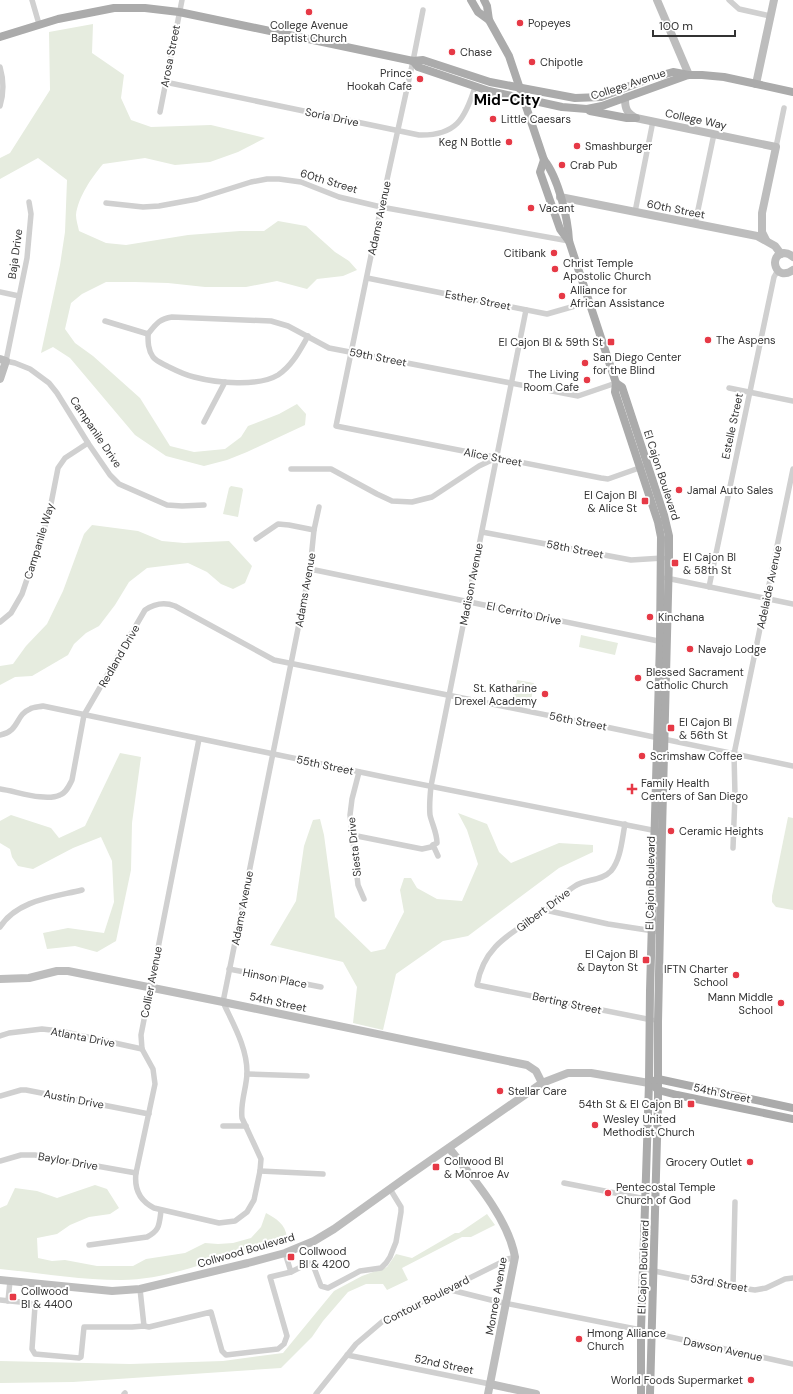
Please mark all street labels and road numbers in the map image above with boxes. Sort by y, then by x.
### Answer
street label: Arosa Street [157,24,183,88]
street label: College Avenue [589,65,667,103]
street label: Soria Drive [304,104,360,130]
street label: College Way [664,106,728,132]
street label: 60th Street [299,166,359,196]
street label: Adams Avenue [364,180,394,256]
street label: 60th Street [646,196,706,222]
street label: Baja Drive [5,228,25,280]
street label: Esther Street [444,287,512,313]
street label: 59th Street [348,345,408,369]
street label: Estelle Street [718,392,746,460]
street label: Campanile Drive [67,394,125,470]
street label: El Cajon Boulevard [641,428,683,522]
street label: Alice Street [463,444,523,470]
street label: Campanile Way [21,501,57,581]
street label: 58th Street [545,537,605,561]
street label: Madison Avenue [456,542,486,626]
street label: Adelaide Avenue [753,544,785,630]
street label: Adams Avenue [292,552,318,628]
street label: El Cerrito Drive [485,598,563,628]
street label: Redland Drive [95,622,143,690]
street label: 56th Street [548,709,608,733]
street label: 55th Street [295,752,355,778]
street label: Siesta Drive [344,817,364,877]
street label: El Cajon Boulevard [642,836,658,930]
street label: Adams Avenue [228,870,256,946]
street label: Gilbert Drive [513,885,573,935]
street label: Collier Avenue [137,945,165,1019]
street label: Hinson Place [242,965,308,991]
street label: 54th Street [248,989,308,1015]
street label: Berting Street [531,989,603,1017]
street label: Atlanta Drive [50,1024,116,1050]
street label: 54th Street [692,1080,752,1106]
street label: Austin Drive [43,1086,105,1112]
street label: Baylor Drive [37,1149,99,1173]
street label: El Cajon Boulevard [634,1220,652,1314]
street label: Collwood Boulevard [196,1229,296,1271]
street label: Monroe Avenue [482,1256,510,1336]
street label: 53rd Street [689,1271,749,1295]
street label: Contour Boulevard [381,1272,472,1328]
street label: Dawson Avenue [682,1334,764,1364]
street label: 52nd Street [413,1351,475,1377]

